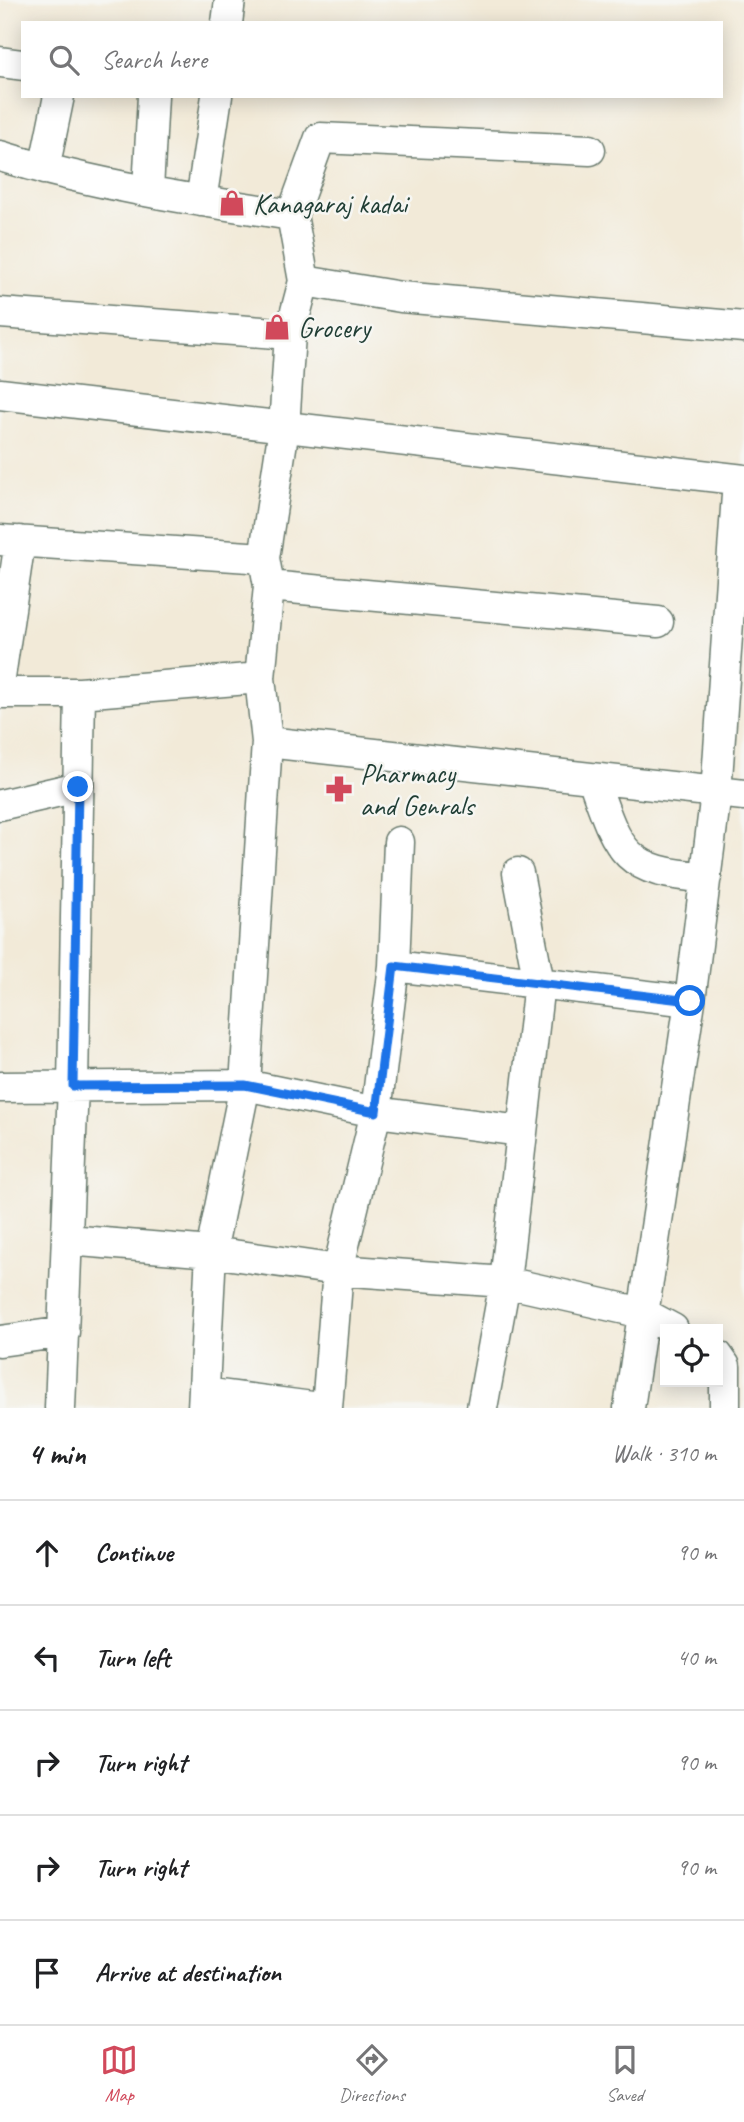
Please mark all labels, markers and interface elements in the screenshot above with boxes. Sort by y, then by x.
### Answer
search box [21,21,723,98]
icon: search [45,41,83,79]
text: Search here [101,43,207,76]
place label: Kanagaraj kadai [253,186,411,221]
shop icon: Kanagaraj kadai [217,188,247,218]
place label: Grocery [298,310,373,345]
shop icon: Grocery [262,312,292,342]
place label: Pharmacy and Genrals [360,756,476,823]
route end [62,771,93,802]
pharmacy icon: Pharmacy and Genrals [324,774,354,804]
route start [674,985,705,1016]
map controls [660,1324,723,1387]
button: locate [660,1324,723,1387]
text: 4 min [28,1435,85,1473]
text: Walk · 310 m [612,1439,716,1468]
icon: ahead [28,1534,66,1572]
text: Continue [95,1536,173,1569]
text: 90 m [677,1538,716,1567]
icon: left [28,1639,66,1677]
text: Turn left [95,1641,170,1674]
text: 40 m [677,1643,716,1672]
icon: right [28,1744,66,1782]
text: Turn right [95,1746,186,1779]
text: 90 m [677,1748,716,1777]
icon: right [28,1849,66,1887]
text: Turn right [95,1851,186,1884]
text: 90 m [677,1853,716,1882]
icon: arrive [28,1954,66,1992]
text: Arrive at destination [95,1956,281,1989]
tab: Map [100,2041,138,2107]
tab: Directions [339,2041,405,2107]
tab: Saved [606,2041,644,2107]

